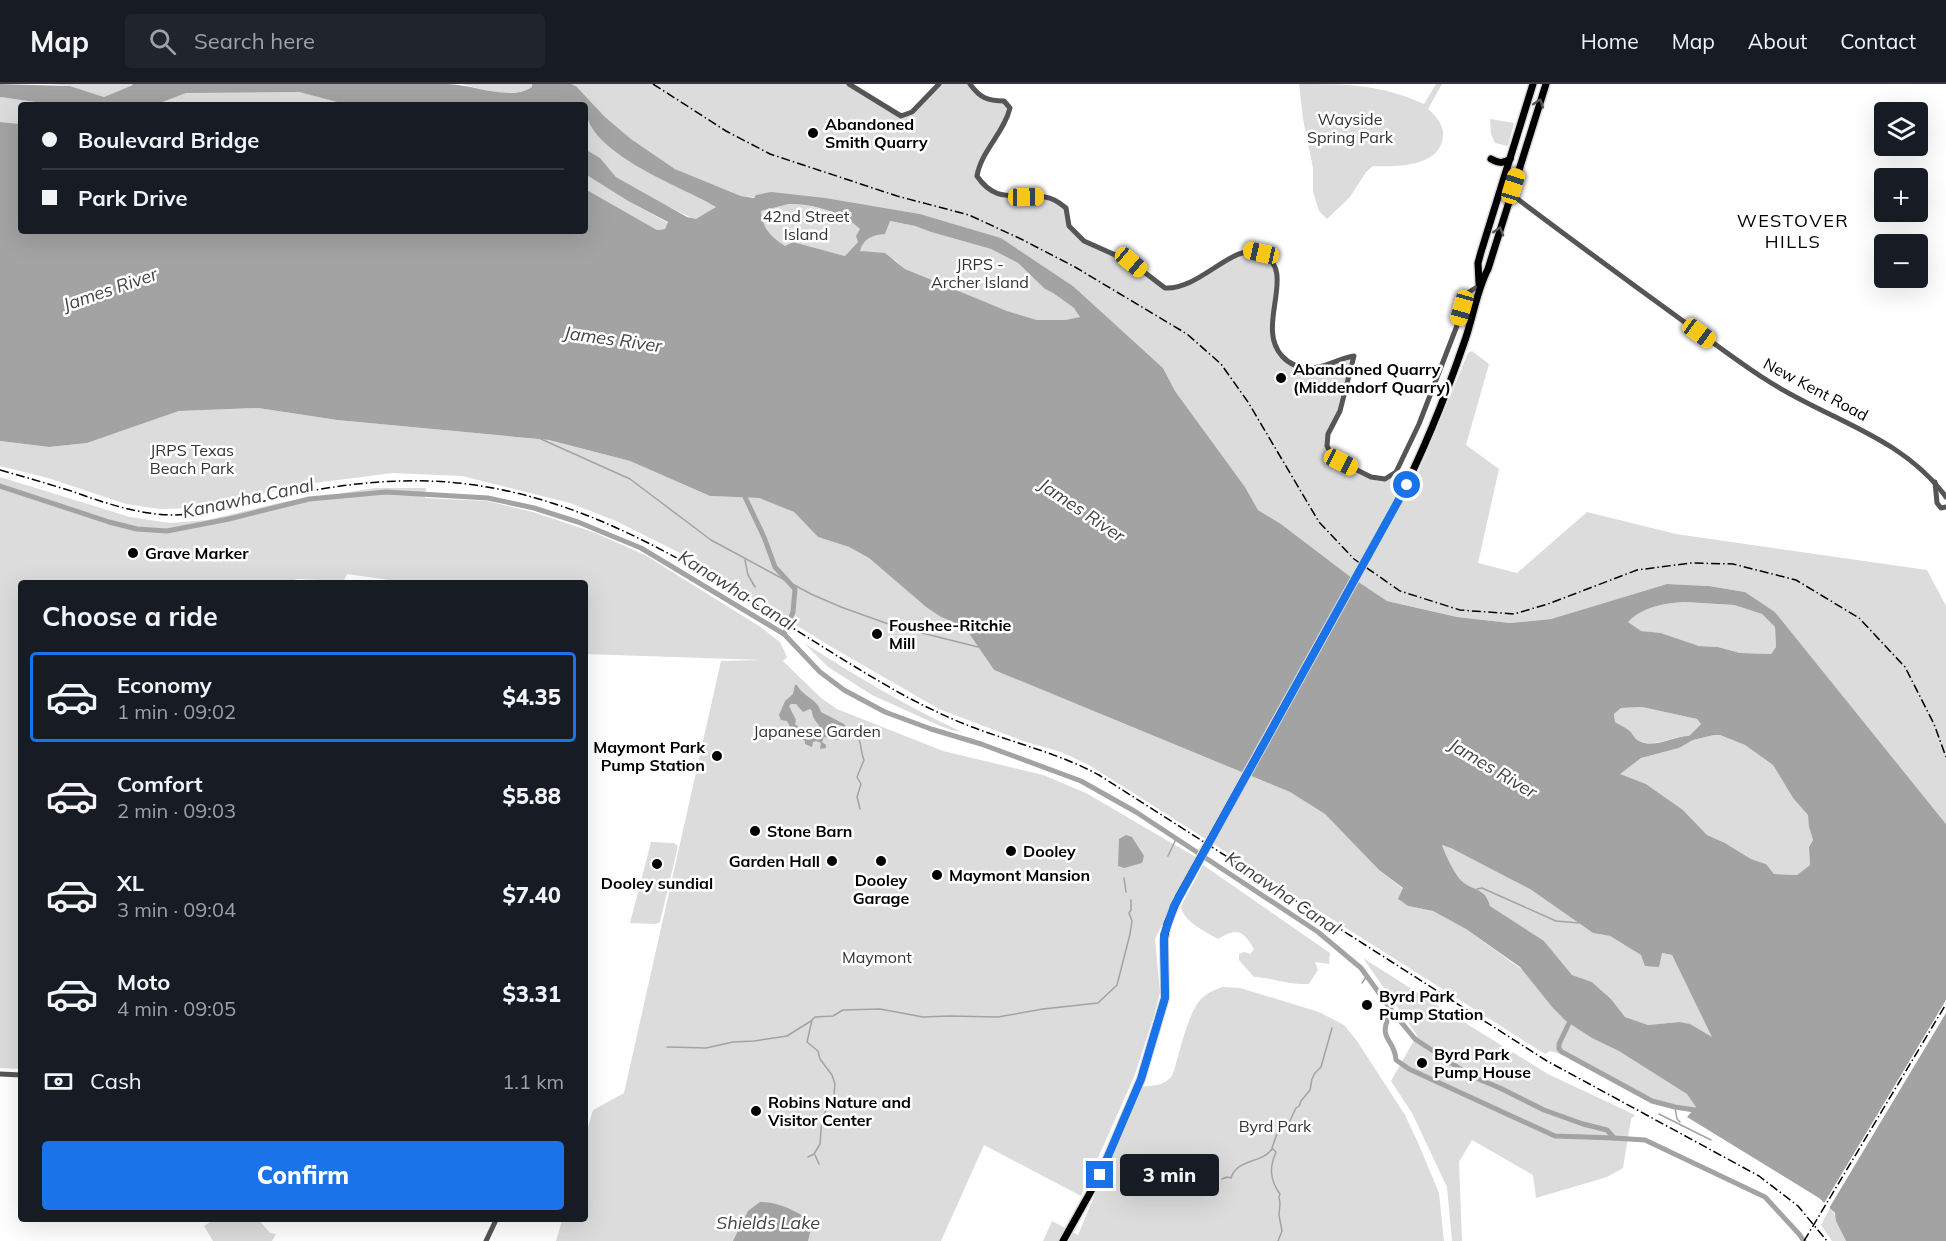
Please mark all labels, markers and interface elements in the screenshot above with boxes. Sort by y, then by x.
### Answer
search box [125,14,545,68]
text: Map [30,24,89,59]
icon: search [146,25,179,58]
text: Search here [194,27,315,55]
text: Home [1581,28,1639,54]
text: Map [1672,28,1715,54]
text: About [1748,28,1807,54]
text: Contact [1840,28,1916,54]
one-way arrow [1532,98,1545,109]
map controls [1874,102,1928,288]
button: layers [1874,102,1928,156]
park label: Wayside Spring Park [1307,109,1394,147]
place label: Abandoned Smith Quarry [825,114,928,152]
text: Boulevard Bridge [78,126,259,154]
marker: Abandoned Smith Quarry [806,126,820,140]
car [1499,166,1527,206]
button: + [1874,168,1928,222]
text: Park Drive [78,184,188,212]
car [1008,188,1044,206]
park label: 42nd Street Island [763,206,850,244]
district label: WESTOVER HILLS [1737,209,1849,253]
one-way arrow [1492,226,1504,237]
button: − [1874,234,1928,288]
car [1241,240,1281,266]
car [1111,244,1151,280]
park label: JRPS - Archer Island [931,254,1029,292]
water label: James River [58,262,162,317]
car [1448,288,1476,328]
car [1679,315,1719,351]
water label: James River [561,320,665,357]
street label: New Kent Road [1760,353,1872,425]
place label: Abandoned Quarry (Middendorf Quarry) [1293,359,1451,397]
marker: Abandoned Quarry (Middendorf Quarry) [1274,371,1288,385]
park label: JRPS Texas Beach Park [150,440,235,478]
car [1321,446,1361,478]
route start [1393,471,1420,498]
water label: James River [1033,472,1130,548]
water label: Kanawha Canal [180,473,316,523]
place label: Grave Marker [145,543,249,563]
water label: Kanawha Canal [674,545,800,636]
marker: Grave Marker [126,546,140,560]
text: Choose a ride [42,599,218,633]
place label: Foushee-Ritchie Mill [889,615,1012,653]
marker: Foushee-Ritchie Mill [870,627,884,641]
icon: car [45,670,99,724]
text: Economy [117,671,212,699]
text: $4.35 [502,683,561,711]
text: 1 min · 09:02 [117,699,236,724]
park label: Japanese Garden [753,721,881,741]
water label: James River [1443,732,1542,804]
place label: Maymont Park Pump Station [593,737,706,775]
marker: Maymont Park Pump Station [710,749,724,763]
icon: car [45,769,99,823]
text: Comfort [117,770,203,798]
text: $5.88 [502,782,561,810]
text: 2 min · 09:03 [117,798,236,823]
place label: Stone Barn [767,821,852,841]
marker: Stone Barn [748,824,762,838]
place label: Dooley [1023,841,1076,861]
marker: Dooley [1004,844,1018,858]
water label: Kanawha Canal [1221,846,1345,940]
place label: Garden Hall [729,851,820,871]
marker: Garden Hall [825,854,839,868]
marker: Dooley Garage [874,854,888,868]
marker: Dooley sundial [650,857,664,871]
place label: Maymont Mansion [949,865,1090,885]
icon: car [45,868,99,922]
marker: Maymont Mansion [930,868,944,882]
text: XL [117,869,144,897]
place label: Dooley Garage [853,870,910,908]
place label: Dooley sundial [601,873,713,893]
text: $7.40 [502,881,561,909]
text: 3 min · 09:04 [117,897,236,922]
park label: Maymont [842,947,912,967]
icon: car [45,967,99,1021]
text: Moto [117,968,170,996]
text: $3.31 [502,980,561,1008]
place label: Byrd Park Pump Station [1379,986,1483,1024]
text: 4 min · 09:05 [117,996,236,1021]
marker: Byrd Park Pump Station [1360,998,1374,1012]
place label: Byrd Park Pump House [1434,1044,1531,1082]
marker: Byrd Park Pump House [1415,1056,1429,1070]
icon: cash [42,1065,75,1098]
text: Cash [90,1067,142,1095]
text: 1.1 km [502,1069,564,1094]
place label: Robins Nature and Visitor Center [767,1092,911,1130]
marker: Robins Nature and Visitor Center [749,1104,763,1118]
park label: Byrd Park [1239,1116,1312,1136]
button: Confirm [42,1141,564,1210]
callout: 3 min [1121,1154,1220,1196]
route end [1086,1161,1113,1188]
text: 3 min [1143,1162,1196,1187]
water label: Shields Lake [716,1211,820,1234]

